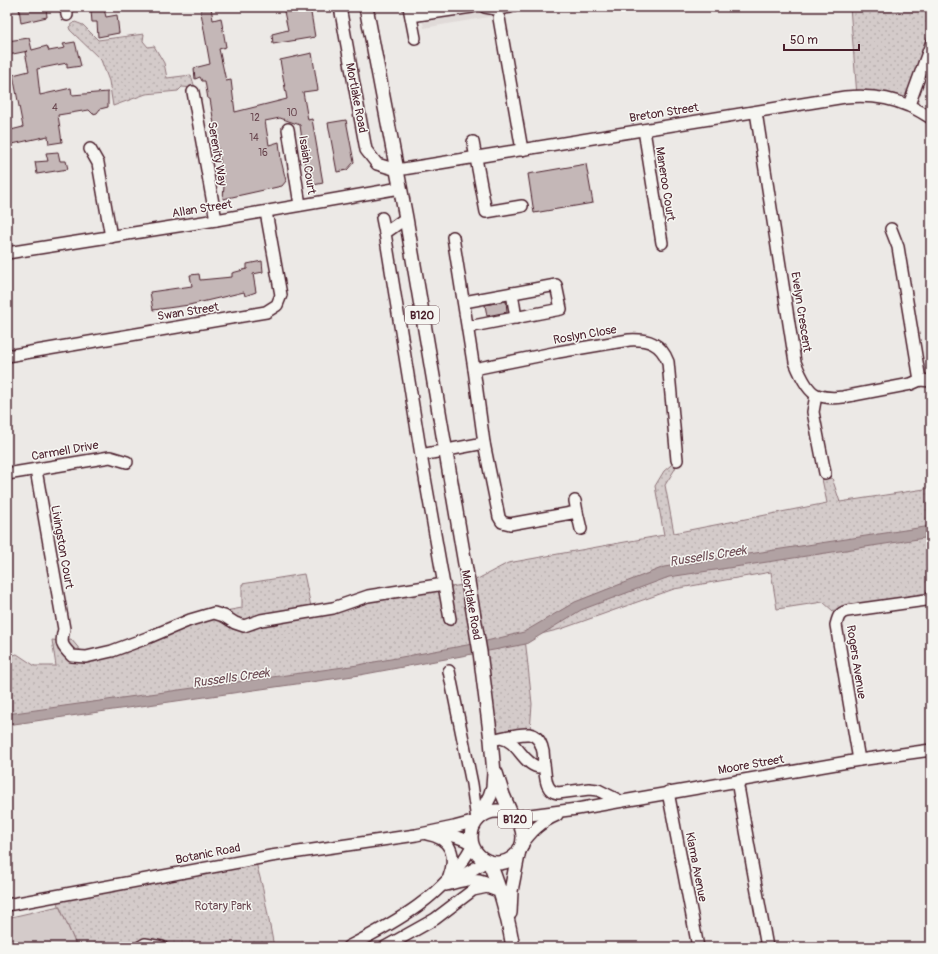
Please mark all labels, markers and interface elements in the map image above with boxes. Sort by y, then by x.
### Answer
scale bar [784,26,859,52]
text: 50 m [790,33,818,48]
street label: Mortlake Road [342,62,370,134]
street label: Breton Street [628,100,700,126]
house number: 4 [52,102,58,114]
house number: 10 [287,107,298,119]
house number: 12 [250,112,260,124]
street label: Serenity Way [204,121,230,187]
house number: 14 [249,132,259,144]
street label: Isaiah Court [295,135,319,196]
street label: Maneroo Court [652,146,678,222]
house number: 16 [258,147,268,159]
street label: Allan Street [171,197,233,221]
street label: Evelyn Crescent [787,271,815,353]
street label: Swan Street [156,300,220,324]
road number: B120 [405,306,439,324]
street label: Roslyn Close [552,322,618,348]
street label: Carmell Drive [30,438,100,464]
street label: Livingston Court [47,504,77,590]
water label: Russells Creek [668,542,749,570]
street label: Mortlake Road [457,569,485,641]
street label: Rogers Avenue [843,624,869,700]
water label: Russells Creek [191,664,272,691]
street label: Moore Street [717,752,785,778]
road number: B120 [498,810,532,828]
street label: Kiama Avenue [682,831,710,903]
street label: Botanic Road [174,840,242,868]
park label: Rotary Park [195,899,251,914]

